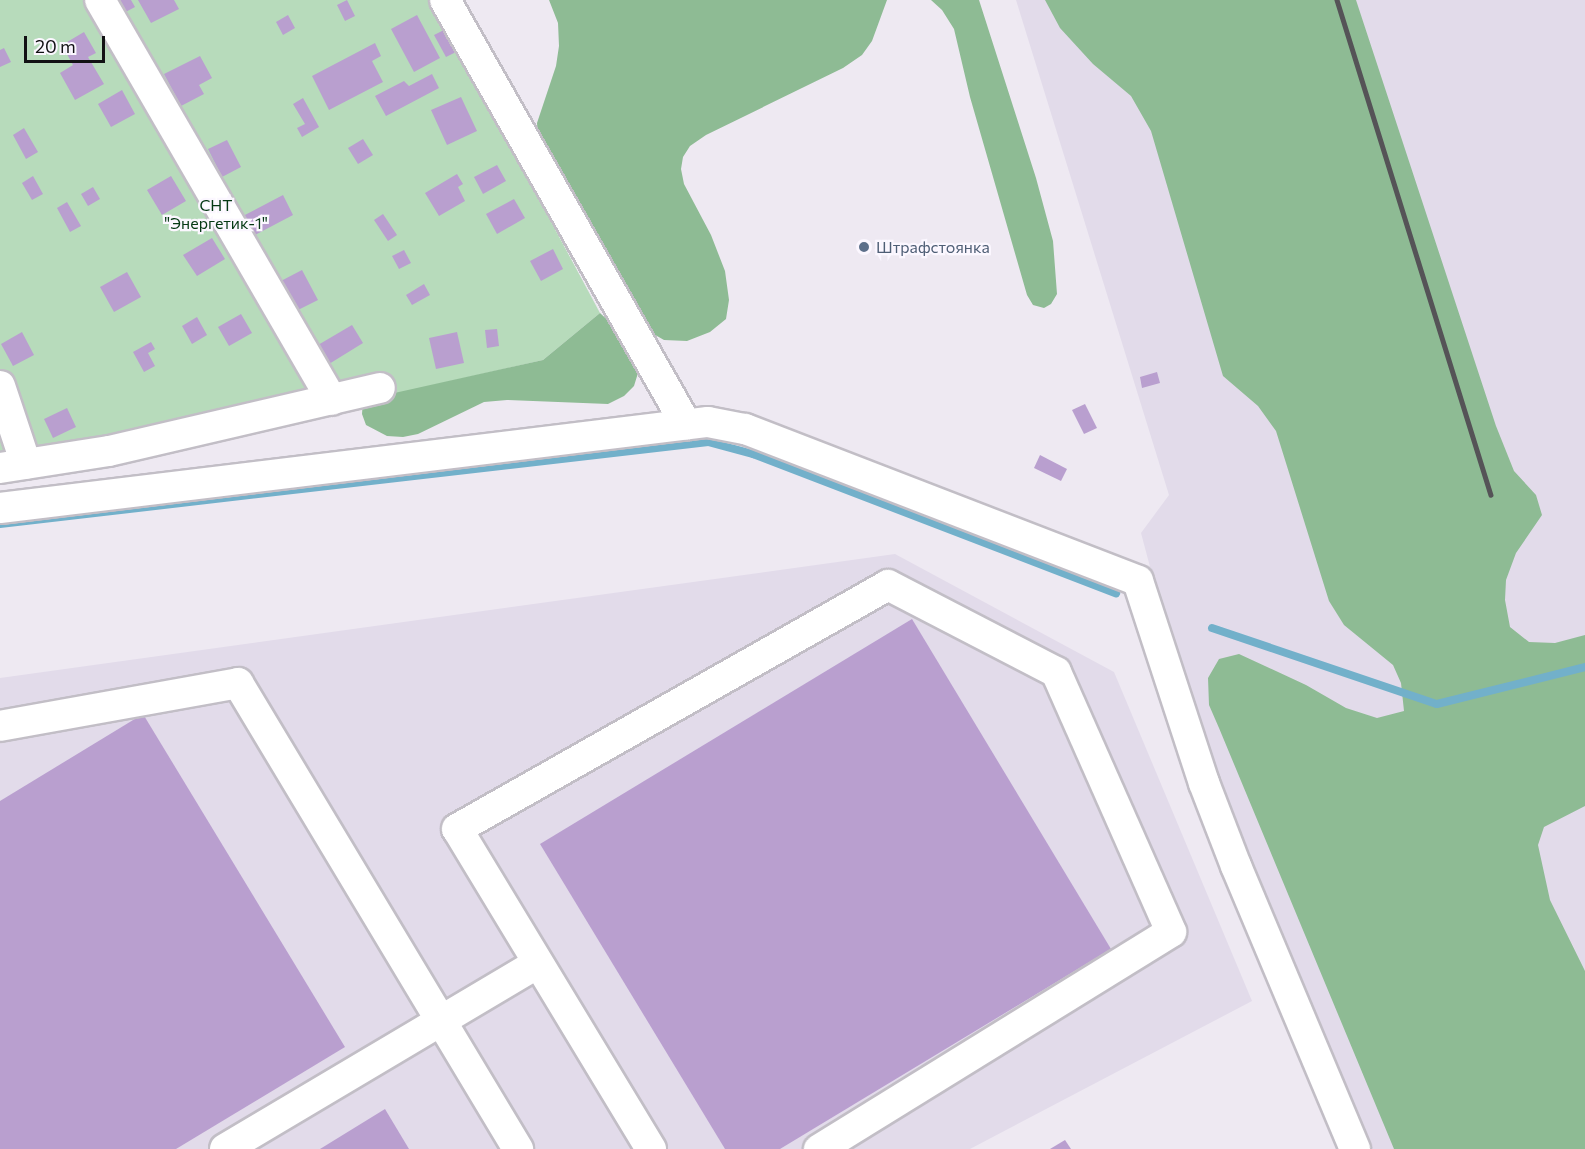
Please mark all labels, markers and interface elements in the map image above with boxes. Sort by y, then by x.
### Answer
scale bar [27,24,108,62]
text: 20 m [35,35,76,57]
park label: СНТ "Энергетик-1" [164,195,268,233]
place label: Штрафстоянка [876,237,990,257]
marker: Штрафстоянка [857,240,871,254]

